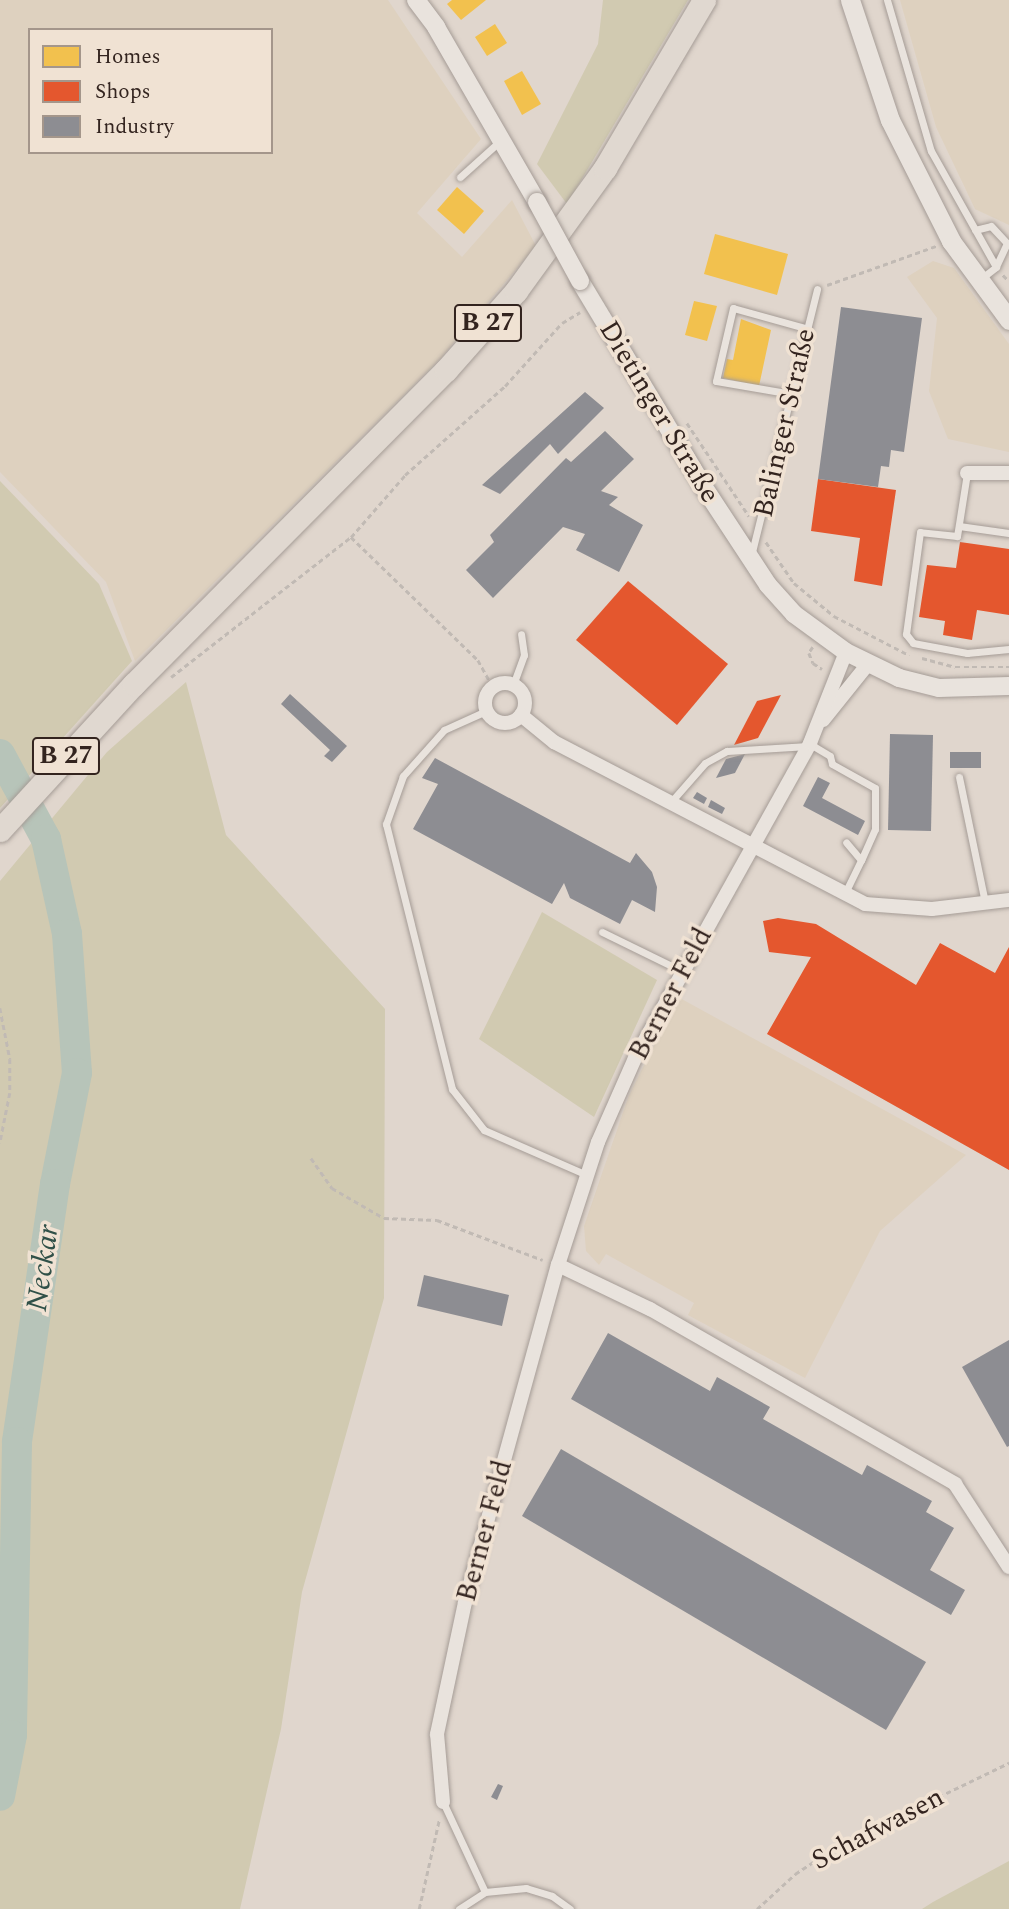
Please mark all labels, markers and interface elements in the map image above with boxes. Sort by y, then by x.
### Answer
legend [28,28,273,154]
text: Homes [95,41,161,73]
text: Shops [95,76,151,108]
text: Industry [95,111,174,143]
road number: B 27 [453,300,523,346]
street label: Dietinger Straße [591,315,727,509]
street label: Balinger Straße [747,325,823,521]
road number: B 27 [31,734,101,778]
street label: Berner Feld [622,922,720,1066]
water label: Neckar [19,1222,67,1314]
street label: Berner Feld [450,1457,520,1605]
street label: Schafwasen [806,1780,950,1878]

